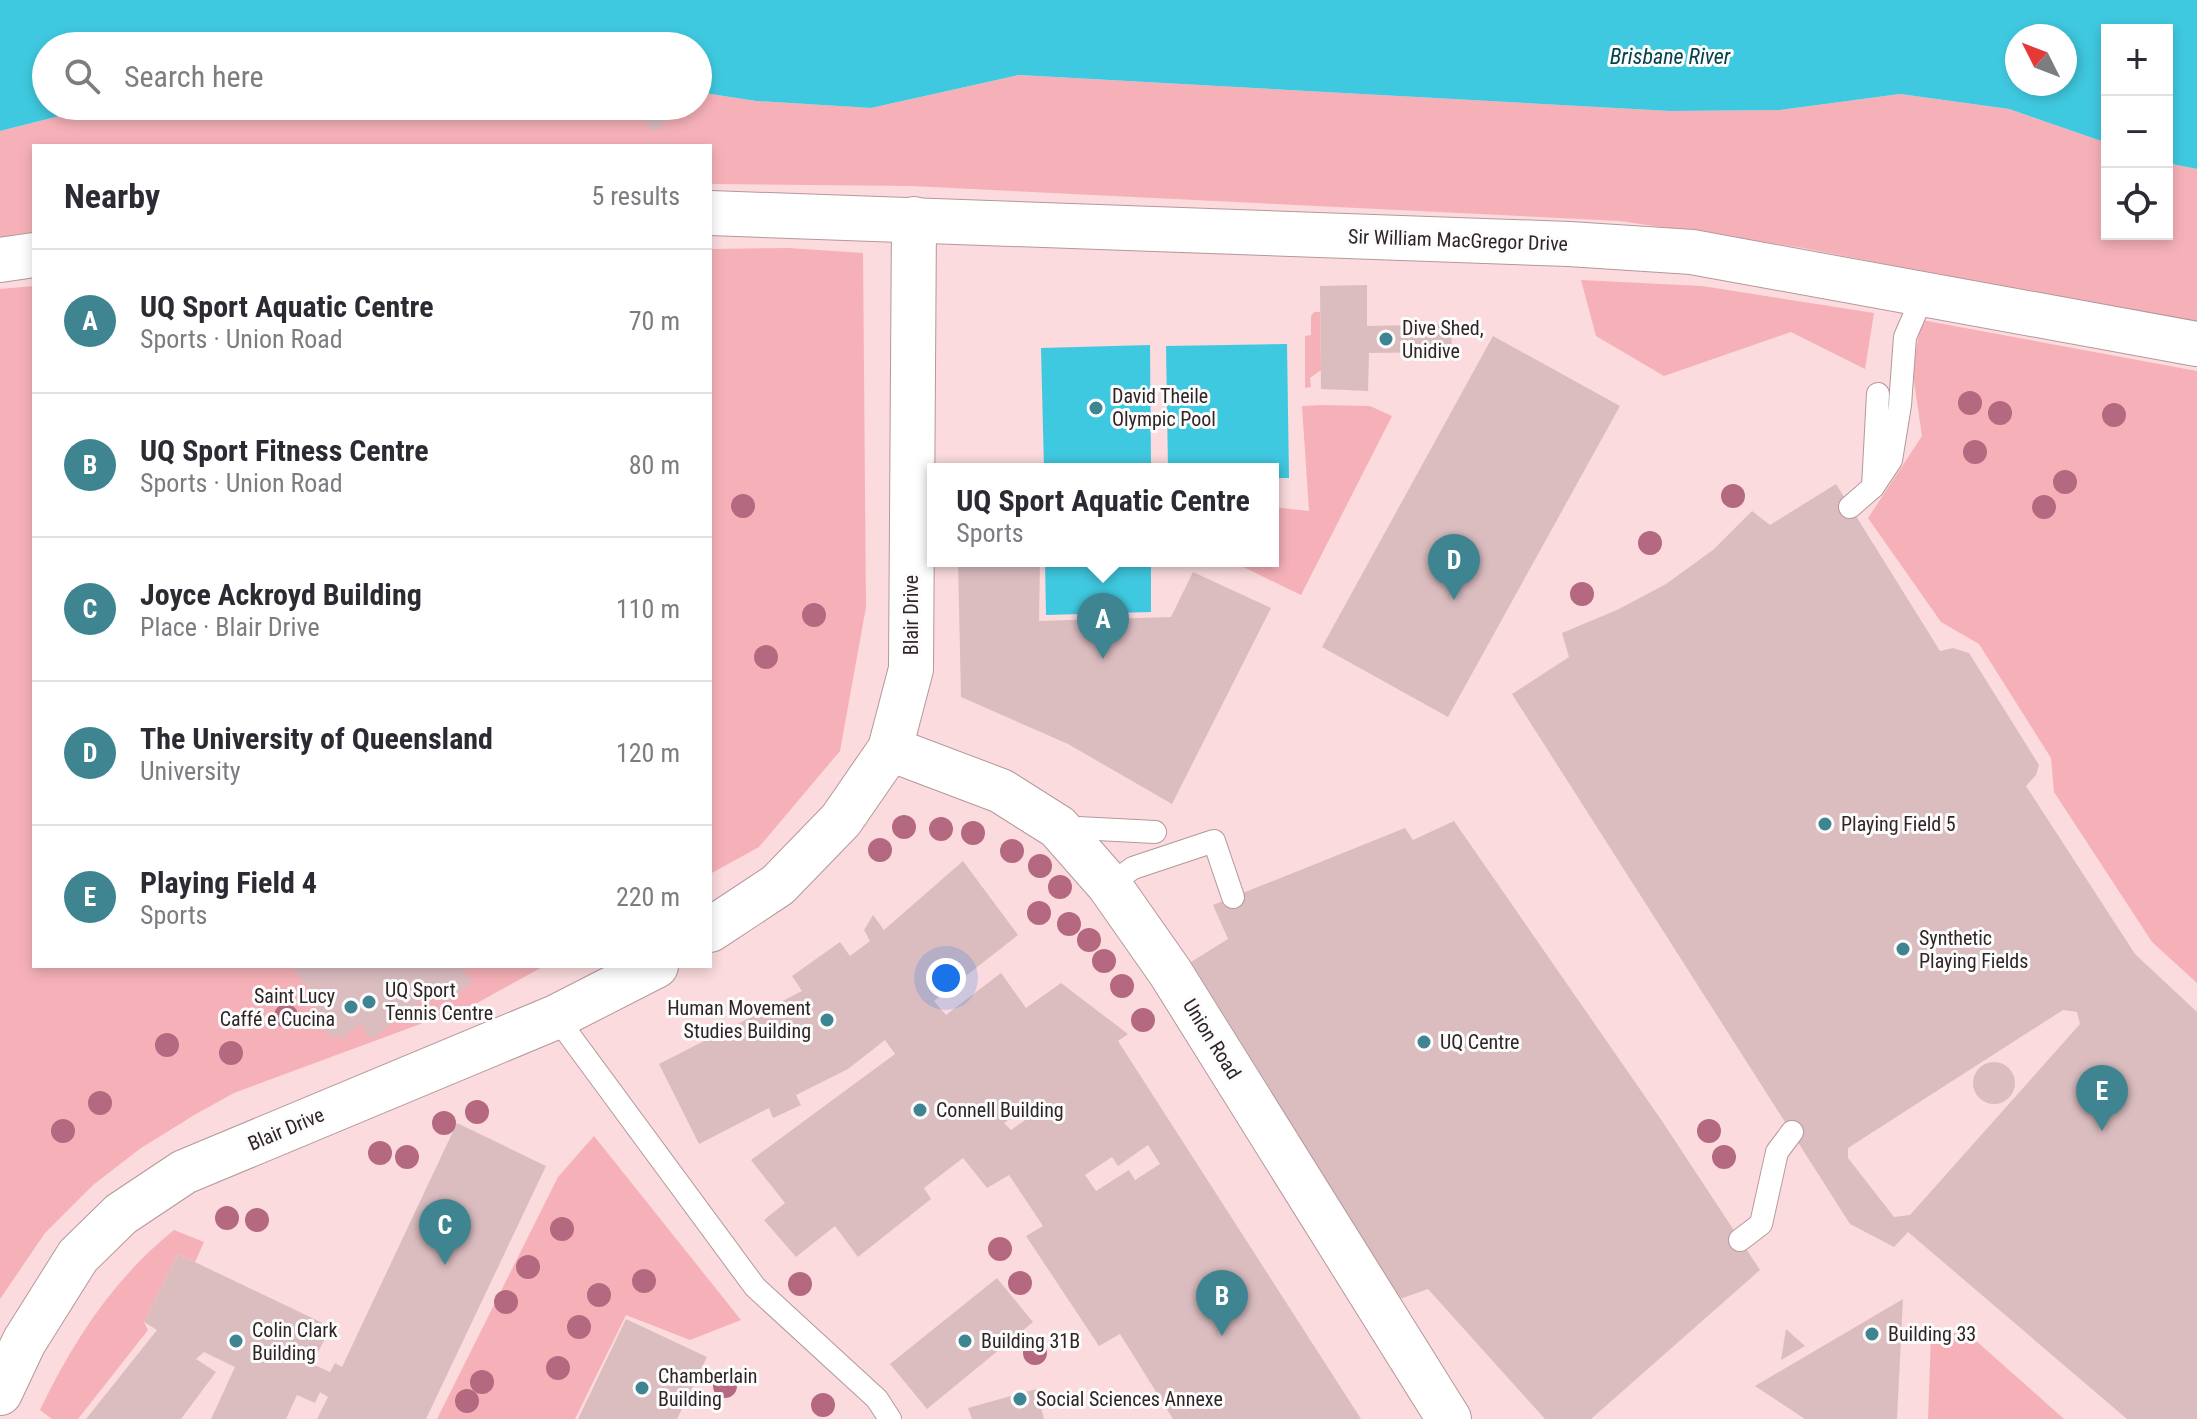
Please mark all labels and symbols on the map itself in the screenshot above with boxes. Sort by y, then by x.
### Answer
north arrow [2005,24,2077,96]
water label: Brisbane River [1610,44,1731,69]
street label: Sir William MacGregor Drive [1348,224,1568,256]
place label: Dive Shed, Unidive [1402,316,1484,363]
marker: Dive Shed, Unidive [1377,330,1395,348]
place label: David Theile Olympic Pool [1112,384,1216,431]
marker: David Theile Olympic Pool [1087,399,1105,417]
pin: D [1428,534,1480,600]
street label: Blair Drive [899,575,923,655]
pin: A [1077,593,1129,659]
place label: Playing Field 5 [1841,812,1956,836]
marker: Playing Field 5 [1816,815,1834,833]
place label: Synthetic Playing Fields [1919,926,2028,973]
marker: Synthetic Playing Fields [1894,940,1912,958]
your location [926,958,966,998]
place label: UQ Sport Tennis Centre [385,978,493,1025]
place label: Saint Lucy Caffé e Cucina [220,984,335,1031]
marker: UQ Sport Tennis Centre [360,993,378,1011]
street label: Union Road [1178,994,1246,1084]
place label: Human Movement Studies Building [667,996,811,1043]
marker: Saint Lucy Caffé e Cucina [342,998,360,1016]
marker: Human Movement Studies Building [818,1011,836,1029]
place label: UQ Centre [1440,1030,1519,1054]
marker: UQ Centre [1415,1033,1433,1051]
pin: E [2076,1065,2128,1131]
place label: Connell Building [936,1098,1064,1122]
marker: Connell Building [911,1101,929,1119]
street label: Blair Drive [244,1102,328,1156]
pin: C [419,1199,471,1265]
pin: B [1196,1270,1248,1336]
place label: Colin Clark Building [252,1318,337,1365]
place label: Building 33 [1888,1322,1976,1346]
marker: Building 33 [1863,1325,1881,1343]
place label: Building 31B [981,1329,1080,1353]
marker: Colin Clark Building [227,1332,245,1350]
marker: Building 31B [956,1332,974,1350]
place label: Chamberlain Building [658,1364,757,1411]
marker: Chamberlain Building [633,1379,651,1397]
place label: Social Sciences Annexe [1036,1387,1223,1411]
marker: Social Sciences Annexe [1011,1390,1029,1408]

